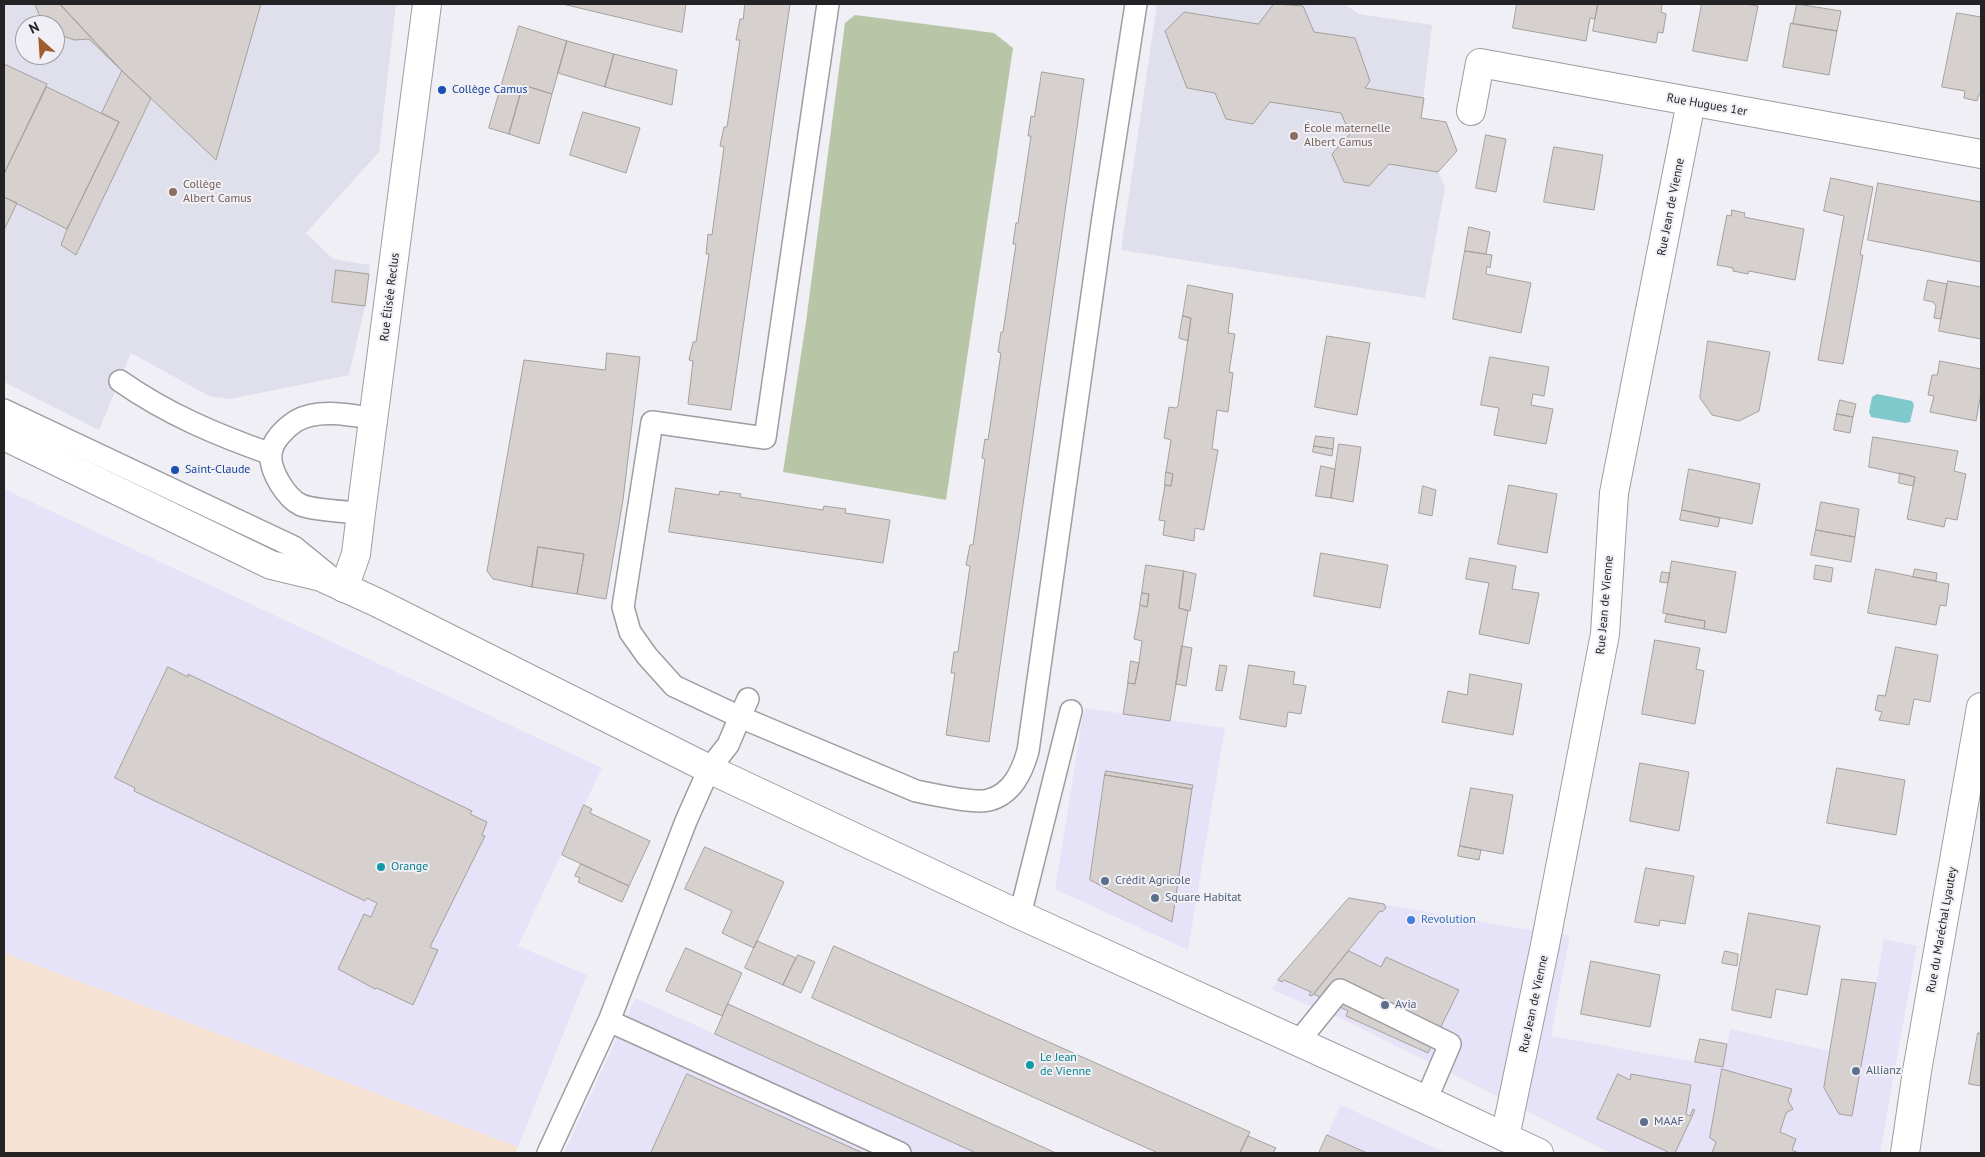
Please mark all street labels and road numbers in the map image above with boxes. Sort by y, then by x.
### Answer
street label: Rue Hugues 1er [1666,91,1748,119]
street label: Rue Jean de Vienne [1654,157,1688,257]
street label: Rue Élisée Reclus [377,252,403,342]
street label: Rue Jean de Vienne [1594,555,1616,655]
street label: Rue du Maréchal Lyautey [1924,866,1960,994]
street label: Rue Jean de Vienne [1517,954,1551,1054]

